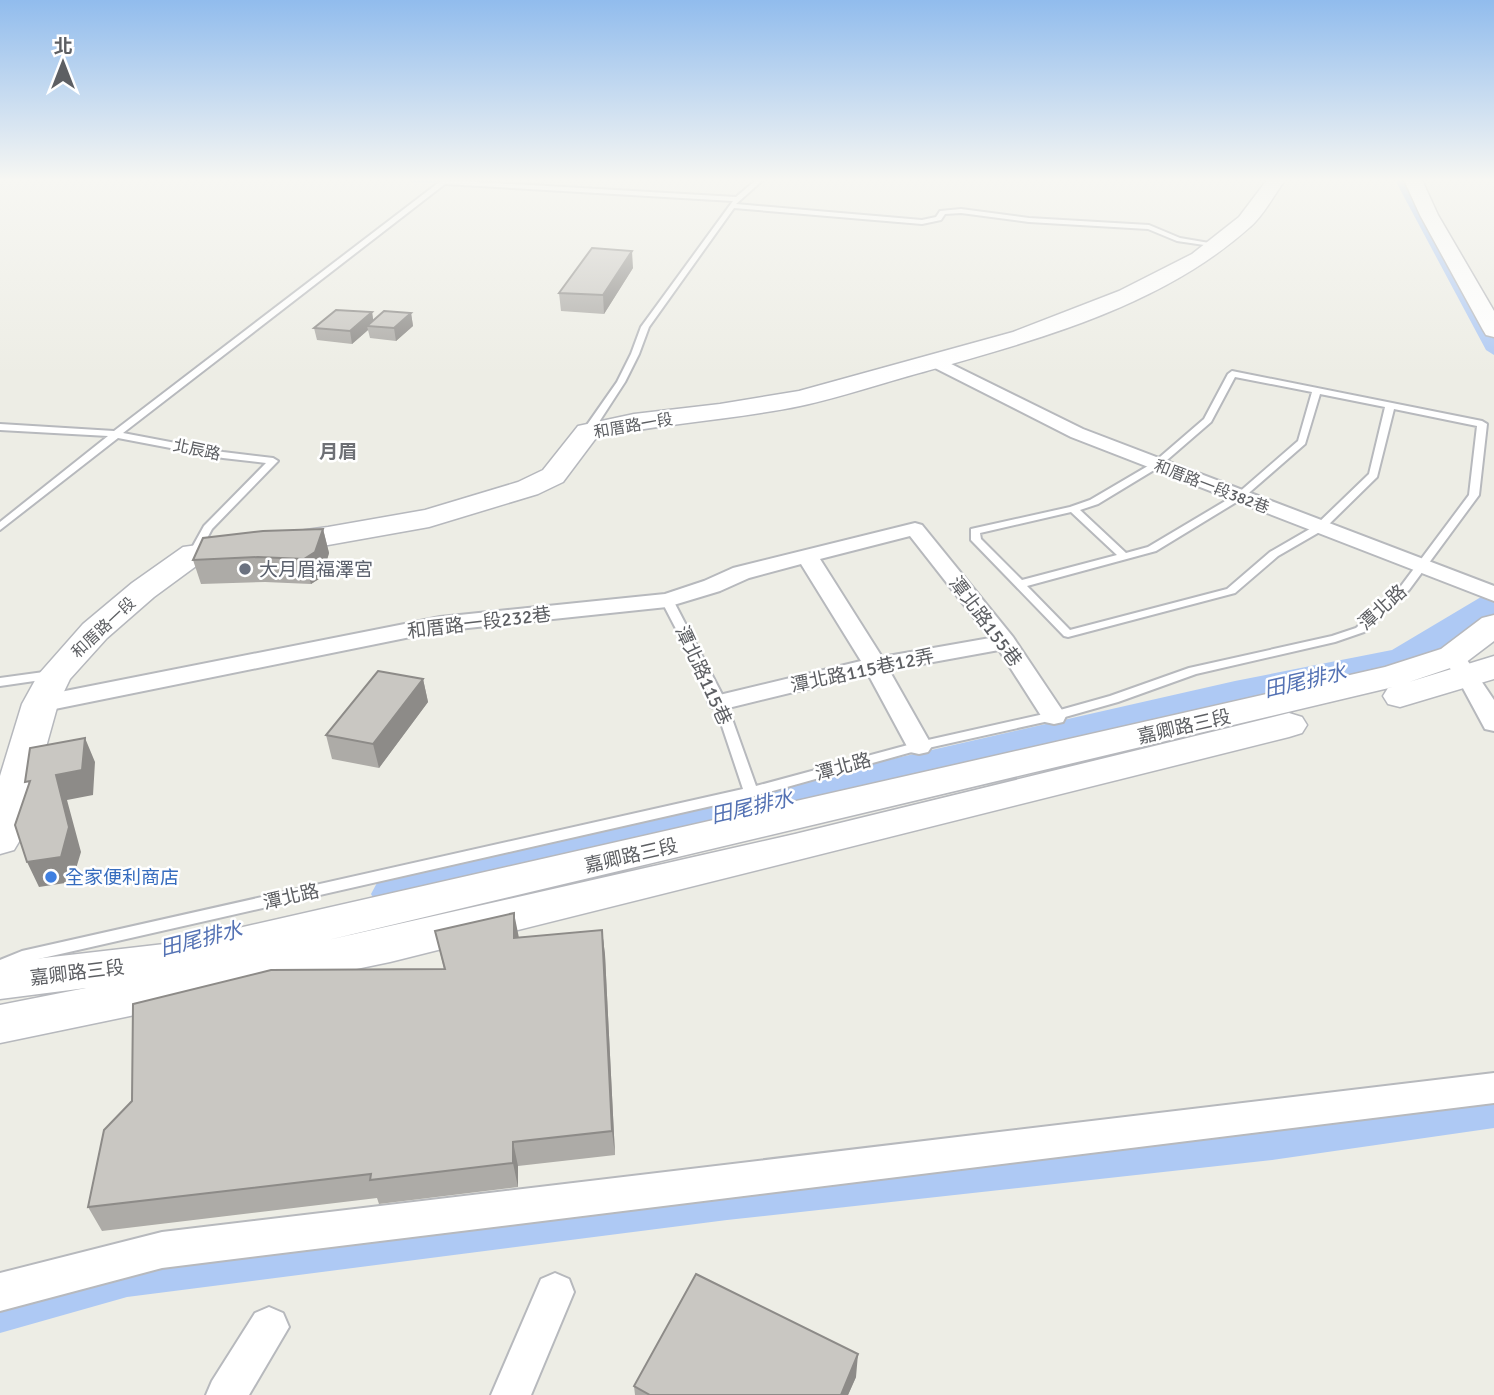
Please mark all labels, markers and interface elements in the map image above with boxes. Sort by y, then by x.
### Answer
north arrow [28,28,98,98]
text: 北 [53,35,73,59]
street label: 和厝路一段 [592,409,674,443]
street label: 北辰路 [171,435,222,465]
district label: 月眉 [319,440,357,464]
street label: 和厝路一段382巷 [1151,456,1272,518]
place label: 大月眉福澤宮 [259,558,373,582]
marker: 大月眉福澤宮 [237,561,253,577]
street label: 潭北路155巷 [943,572,1027,671]
street label: 潭北路 [1353,580,1412,636]
street label: 和厝路一段 [68,593,140,662]
street label: 和厝路一段232巷 [406,602,552,644]
street label: 潭北路115巷 [670,622,737,729]
street label: 潭北路115巷12弄 [788,644,936,698]
water label: 田尾排水 [1261,659,1350,703]
street label: 嘉卿路三段 [1135,705,1233,749]
street label: 潭北路 [813,748,874,786]
water label: 田尾排水 [708,785,797,829]
street label: 嘉卿路三段 [582,834,680,878]
place label: 全家便利商店 [65,866,179,890]
marker: 全家便利商店 [43,869,59,885]
street label: 潭北路 [261,879,322,915]
water label: 田尾排水 [157,916,246,962]
street label: 嘉卿路三段 [29,955,126,991]

